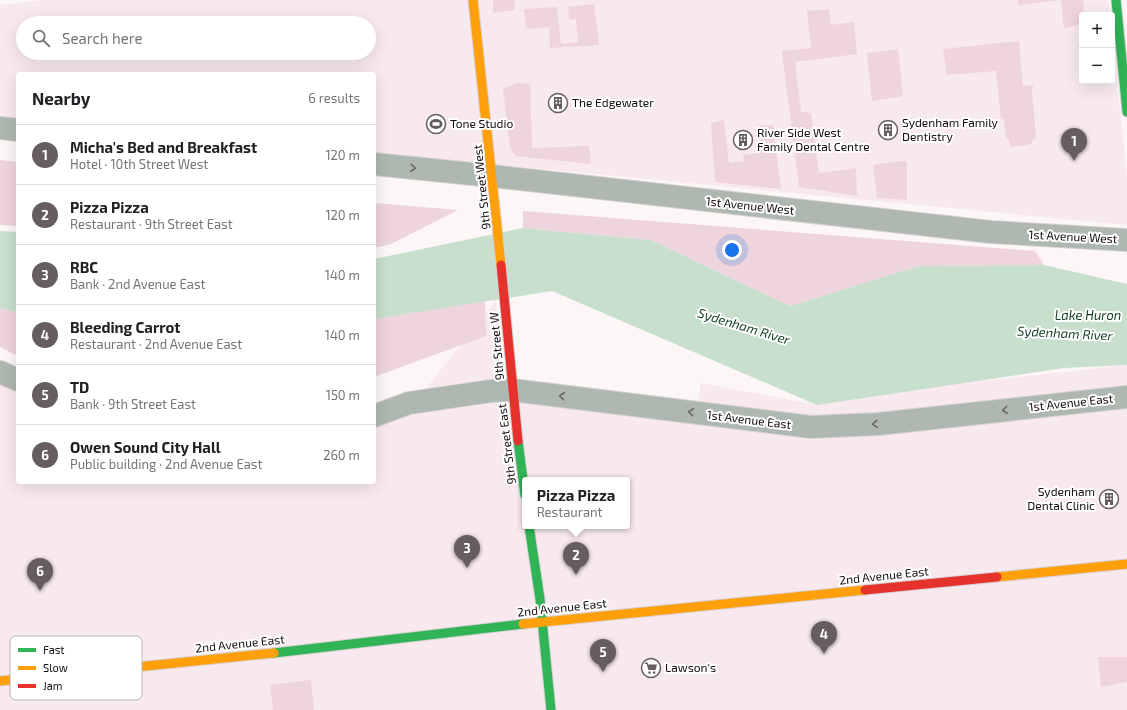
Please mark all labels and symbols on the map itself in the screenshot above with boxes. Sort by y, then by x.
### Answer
building icon: The Edgewater [547,92,569,114]
place label: The Edgewater [572,95,654,109]
sports icon: Tone Studio [425,113,447,135]
place label: Sydenham Family Dentistry [902,115,999,143]
place label: Tone Studio [450,116,513,130]
building icon: Sydenham Family Dentistry [877,119,899,141]
place label: River Side West Family Dental Centre [757,125,870,153]
pin: 1 [1061,128,1087,161]
building icon: River Side West Family Dental Centre [732,129,754,151]
street label: 9th Street West [470,144,492,230]
one-way arrow [410,163,416,172]
street label: 1st Avenue West [705,193,795,217]
street label: 1st Avenue West [1028,227,1118,245]
your location [722,240,742,260]
water label: Sydenham River [696,304,793,348]
water label: Lake Huron [1055,307,1121,323]
street label: 9th Street W [486,311,506,381]
water label: Sydenham River [1017,323,1114,344]
street label: 1st Avenue East [1028,391,1114,413]
one-way arrow [558,392,565,401]
street label: 9th Street East [494,403,518,485]
one-way arrow [1002,405,1008,414]
street label: 1st Avenue East [706,407,792,431]
one-way arrow [687,408,694,417]
one-way arrow [872,419,878,428]
place label: Sydenham Dental Clinic [1027,484,1095,512]
building icon: Sydenham Dental Clinic [1098,488,1120,510]
pin: 3 [454,535,480,568]
pin: 2 [563,542,589,575]
pin: 6 [27,558,53,591]
street label: 2nd Avenue East [838,563,930,587]
street label: 2nd Avenue East [516,595,608,619]
pin: 4 [811,621,837,654]
street label: 2nd Avenue East [194,631,286,655]
legend [10,636,142,700]
pin: 5 [590,639,616,672]
text: Fast [43,643,65,656]
supermarket icon: Lawson's [640,657,662,679]
place label: Lawson's [665,660,716,674]
text: Slow [43,661,68,674]
text: Jam [43,679,62,692]

